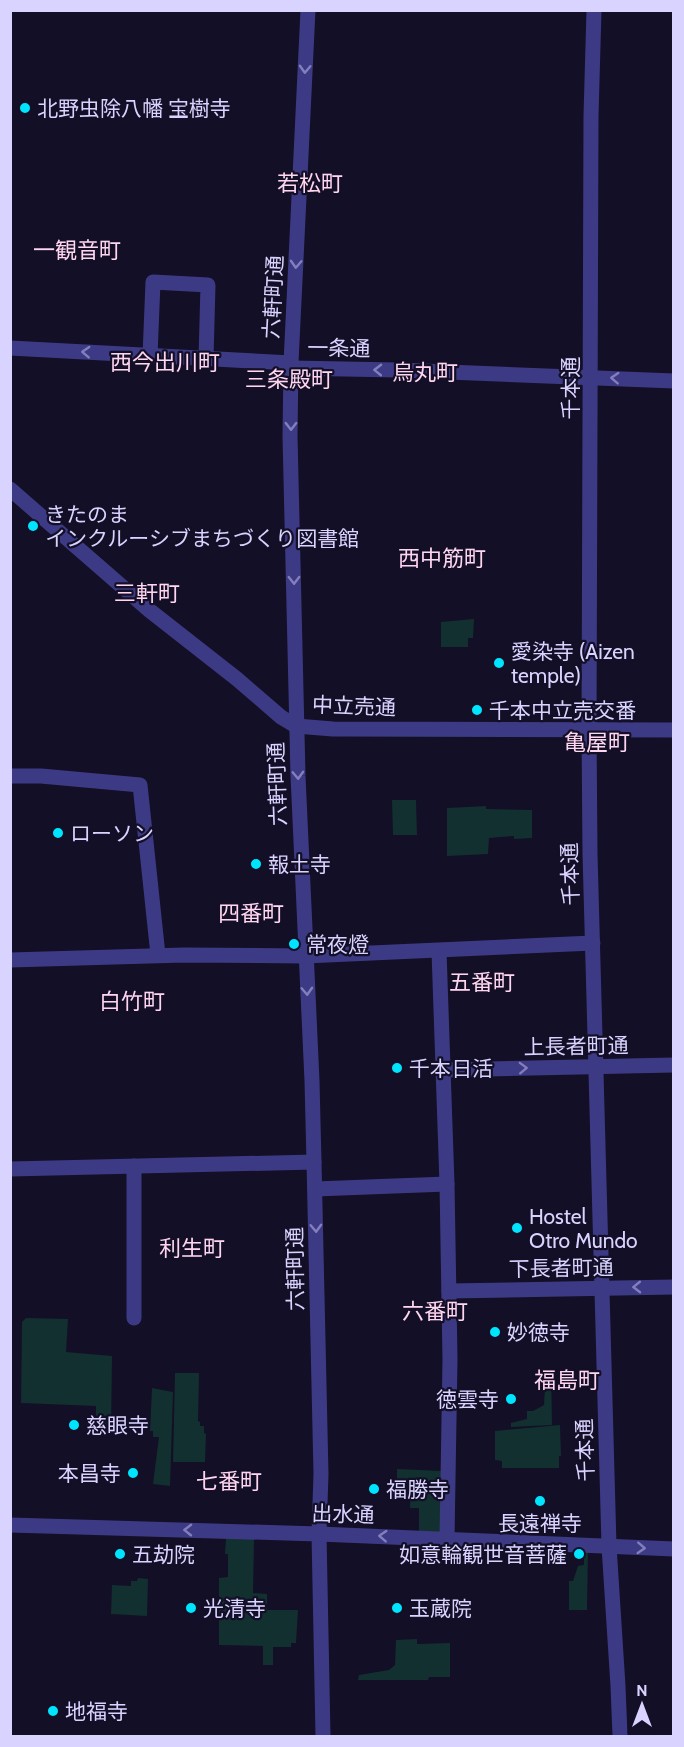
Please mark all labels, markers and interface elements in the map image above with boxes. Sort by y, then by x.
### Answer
one-way arrow [299,64,312,73]
place label: 北野虫除八幡 宝樹寺 [37,96,231,121]
marker: 北野虫除八幡 宝樹寺 [18,101,32,115]
district label: 若松町 [277,170,343,197]
district label: 一観音町 [33,237,121,264]
street label: 六軒町通 [258,254,288,340]
one-way arrow [289,259,302,268]
street label: 一条通 [307,335,371,361]
one-way arrow [81,346,90,359]
district label: 西今出川町 [110,349,220,376]
street label: 千本通 [558,357,583,420]
district label: 烏丸町 [392,359,458,386]
one-way arrow [374,363,383,376]
district label: 三条殿町 [245,366,333,393]
one-way arrow [611,372,620,385]
one-way arrow [285,422,297,431]
place label: きたのま インクルーシブまちづくり図書館 [45,502,359,551]
marker: きたのま インクルーシブまちづくり図書館 [26,519,40,533]
district label: 西中筋町 [398,545,486,572]
one-way arrow [288,576,300,585]
district label: 三軒町 [114,580,180,607]
place label: 愛染寺 (Aizen temple) [511,639,635,688]
marker: 愛染寺 (Aizen temple) [492,656,506,670]
street label: 中立売通 [312,692,396,720]
place label: 千本中立売交番 [489,698,636,723]
marker: 千本中立売交番 [470,703,484,717]
district label: 亀屋町 [564,729,630,756]
street label: 六軒町通 [263,742,291,826]
one-way arrow [291,771,304,780]
place label: ローソン [70,821,154,846]
marker: ローソン [51,826,65,840]
street label: 千本通 [556,842,584,906]
place label: 報土寺 [268,852,331,877]
marker: 報土寺 [249,857,263,871]
district label: 四番町 [218,900,284,927]
place label: 常夜燈 [306,932,369,957]
marker: 常夜燈 [287,937,301,951]
district label: 五番町 [449,969,515,996]
one-way arrow [301,987,314,996]
district label: 白竹町 [99,988,165,1015]
street label: 上長者町通 [523,1033,629,1059]
place label: 千本日活 [409,1056,493,1081]
marker: 千本日活 [390,1061,404,1075]
one-way arrow [518,1062,527,1075]
place label: Hostel Otro Mundo [529,1204,638,1253]
marker: Hostel Otro Mundo [510,1221,524,1235]
one-way arrow [309,1223,322,1232]
street label: 六軒町通 [282,1227,308,1311]
district label: 利生町 [159,1235,225,1262]
street label: 下長者町通 [508,1255,614,1281]
one-way arrow [633,1281,642,1293]
district label: 六番町 [402,1298,468,1325]
place label: 妙徳寺 [507,1320,570,1345]
marker: 妙徳寺 [488,1325,502,1339]
district label: 福島町 [534,1367,600,1394]
place label: 徳雲寺 [436,1387,499,1412]
marker: 徳雲寺 [504,1392,518,1406]
place label: 慈眼寺 [86,1413,149,1438]
marker: 慈眼寺 [67,1418,81,1432]
street label: 千本通 [571,1418,599,1482]
place label: 本昌寺 [58,1461,121,1486]
marker: 本昌寺 [126,1466,140,1480]
district label: 七番町 [196,1468,262,1495]
place label: 福勝寺 [386,1477,449,1502]
marker: 福勝寺 [367,1482,381,1496]
marker: 長遠禅寺 [533,1494,547,1508]
street label: 出水通 [311,1500,375,1528]
place label: 長遠禅寺 [498,1511,582,1536]
one-way arrow [183,1524,192,1537]
one-way arrow [378,1530,387,1543]
one-way arrow [637,1541,646,1554]
place label: 五劫院 [132,1542,195,1567]
place label: 如意輪観世音菩薩 [399,1542,567,1567]
marker: 五劫院 [113,1547,127,1561]
marker: 如意輪観世音菩薩 [572,1547,586,1561]
place label: 光清寺 [203,1596,266,1621]
place label: 玉蔵院 [409,1596,472,1621]
marker: 光清寺 [184,1601,198,1615]
marker: 玉蔵院 [390,1601,404,1615]
north arrow [612,1675,672,1735]
text: N [636,1681,648,1700]
place label: 地福寺 [65,1699,128,1724]
marker: 地福寺 [46,1704,60,1718]

